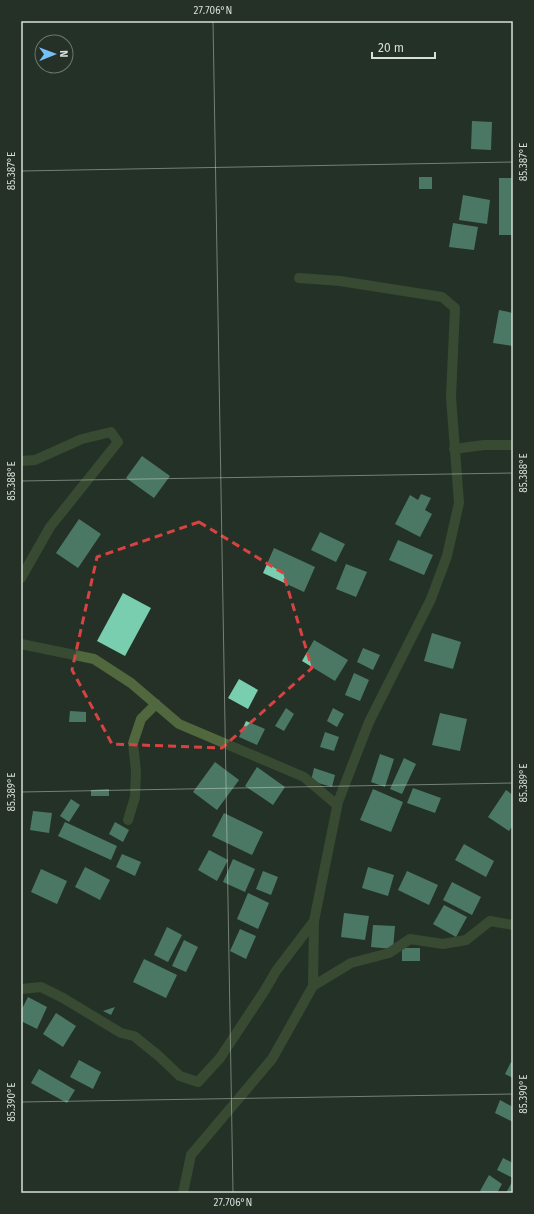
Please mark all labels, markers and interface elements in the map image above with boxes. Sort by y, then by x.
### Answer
text: 27.706°N [194,5,232,17]
north arrow [34,34,74,74]
scale bar [372,34,435,60]
text: 20 m [378,41,404,55]
text: N [57,50,70,58]
text: 85.387°E [518,143,530,181]
text: 85.387°E [6,152,18,190]
text: 85.388°E [518,453,530,493]
text: 85.388°E [6,461,18,501]
text: 85.389°E [518,763,530,803]
text: 85.389°E [6,772,18,812]
text: 85.390°E [518,1074,530,1114]
text: 85.390°E [6,1082,18,1122]
text: 27.706°N [214,1197,252,1209]

